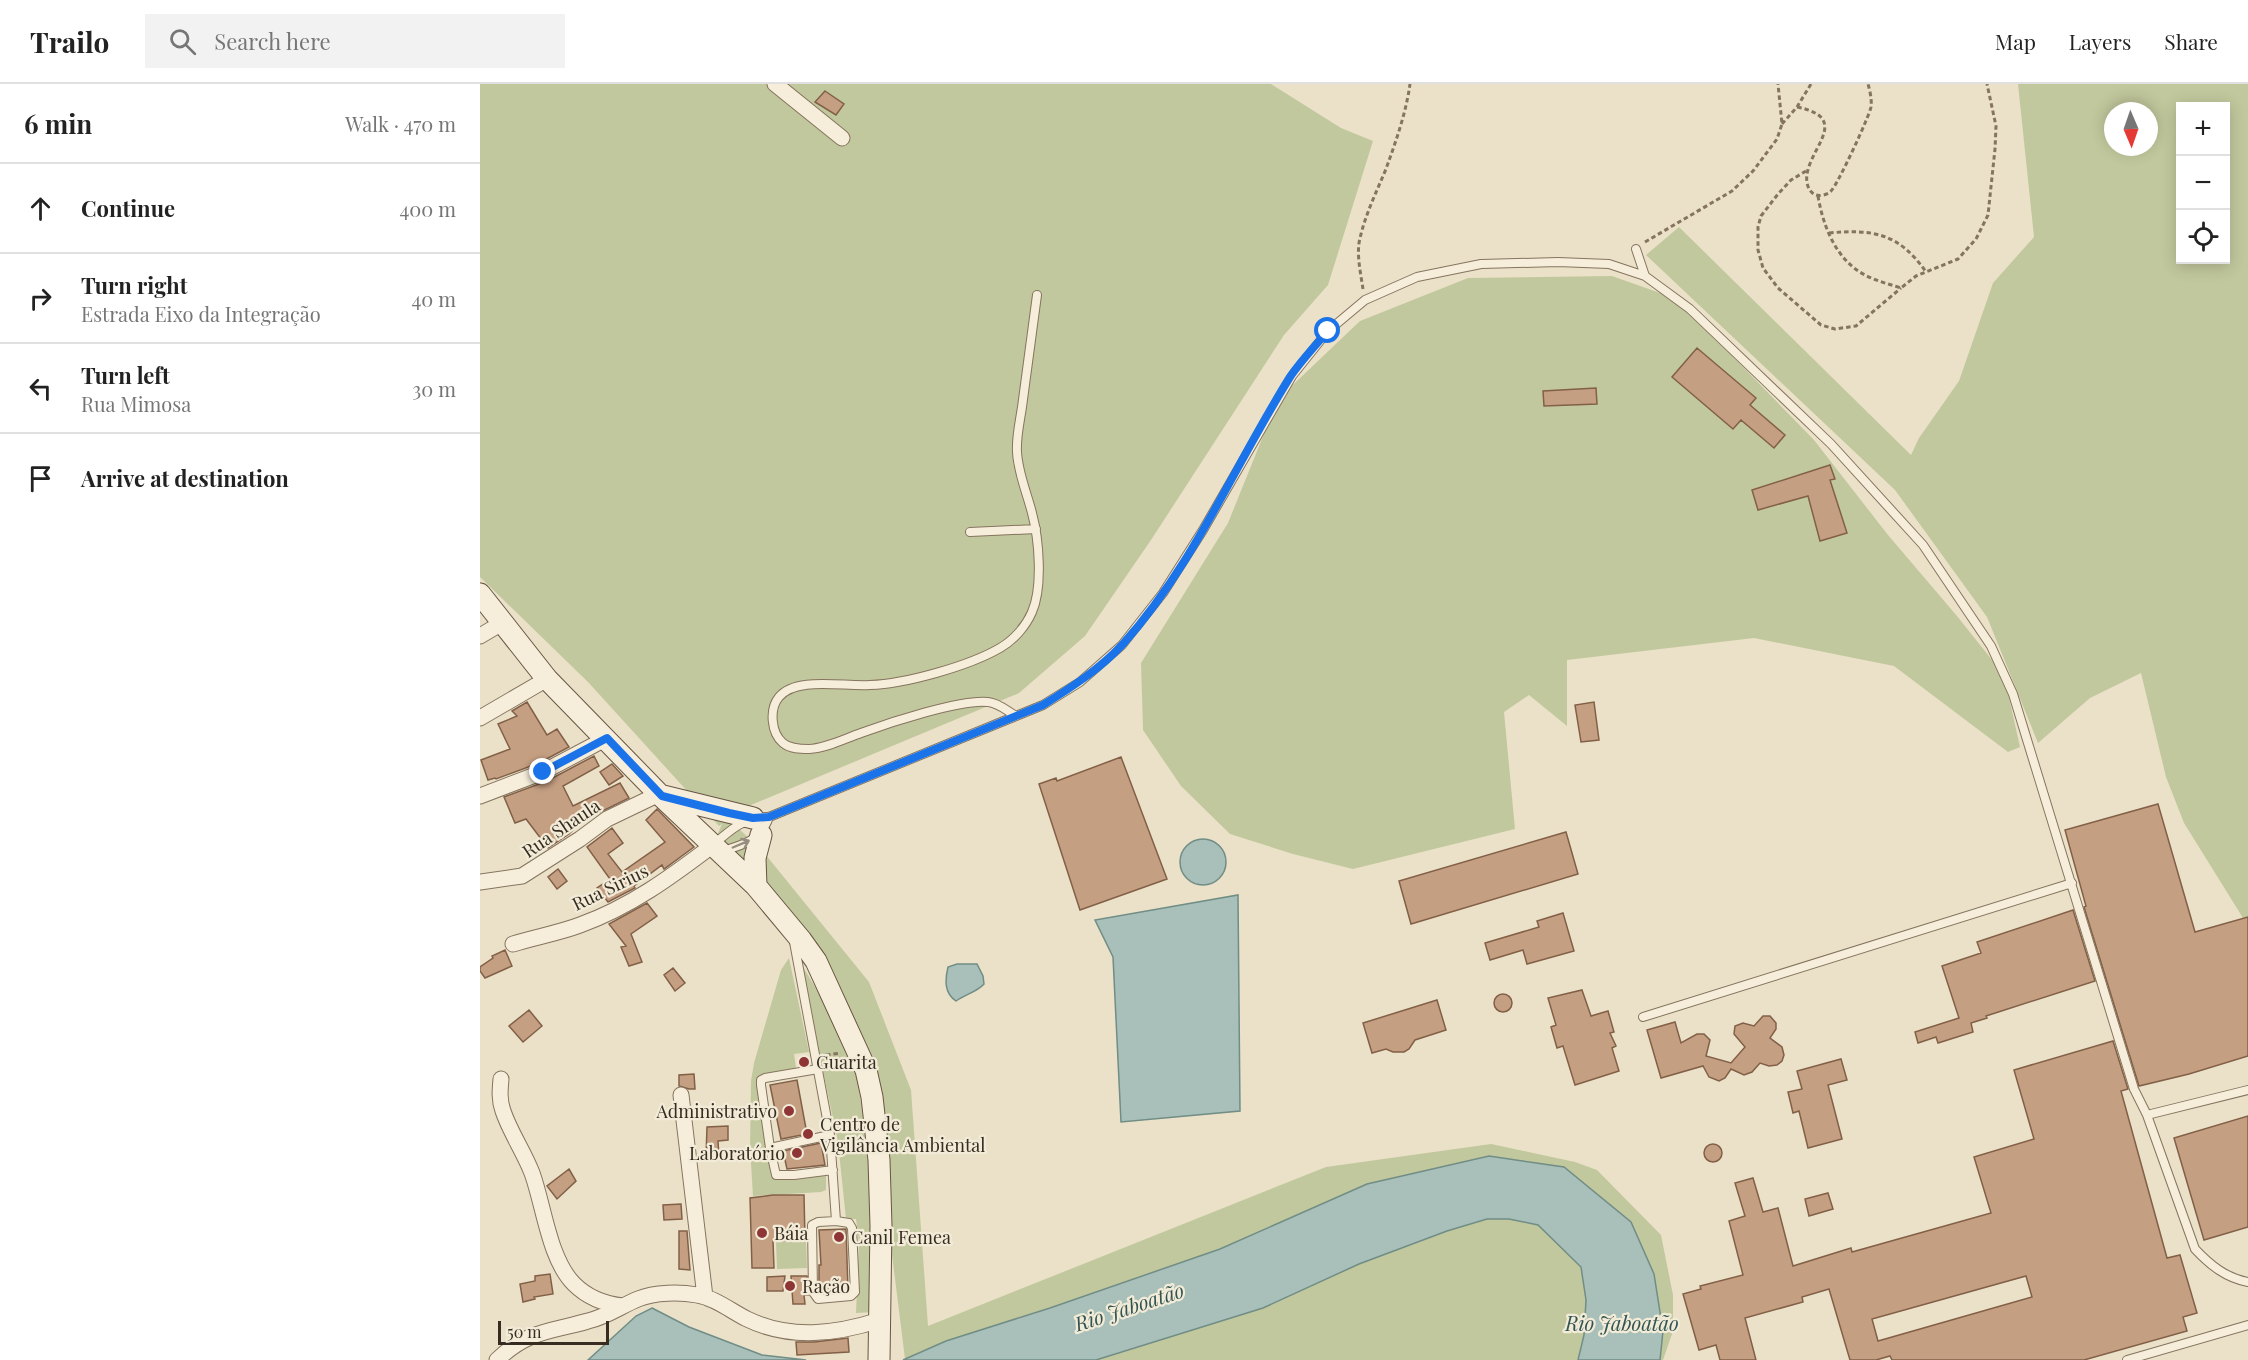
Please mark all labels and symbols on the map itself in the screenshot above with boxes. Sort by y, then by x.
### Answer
north arrow [2104,102,2158,156]
route start [1314,317,1340,343]
route end [529,758,555,784]
street label: Rua Shaula [517,793,605,863]
one-way arrow [732,838,750,849]
street label: Rua Sirius [568,858,652,916]
place label: Guarita [816,1050,877,1074]
marker: Guarita [797,1055,811,1069]
place label: Administrativo [655,1099,777,1123]
marker: Administrativo [782,1104,796,1118]
place label: Centro de Vigilância Ambiental [819,1112,985,1157]
marker: Centro de Vigilância Ambiental [801,1127,815,1141]
place label: Laboratório [689,1141,785,1165]
marker: Laboratório [790,1146,804,1160]
place label: Báia [774,1221,808,1245]
place label: Canil Femea [851,1225,951,1249]
marker: Báia [755,1226,769,1240]
marker: Canil Femea [832,1230,846,1244]
place label: Ração [802,1274,850,1298]
water label: Rio Jaboatão [1070,1276,1187,1337]
marker: Ração [783,1279,797,1293]
water label: Rio Jaboatão [1564,1309,1679,1336]
scale bar [498,1318,609,1346]

